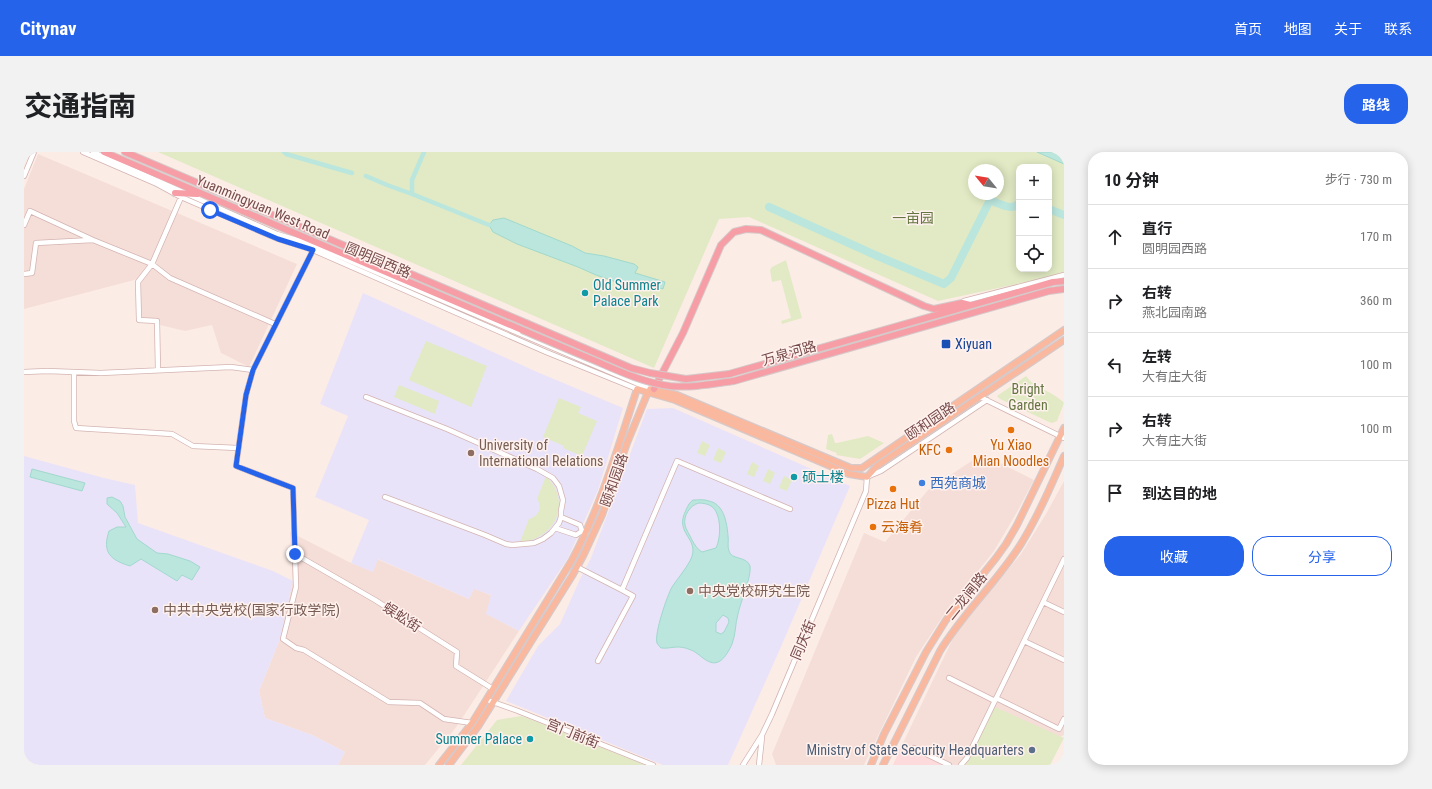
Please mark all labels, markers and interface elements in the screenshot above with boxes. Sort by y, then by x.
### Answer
text: Citynav [20,17,77,40]
text: 首页 [1234,21,1262,37]
text: 地图 [1284,21,1312,37]
text: 关于 [1334,21,1362,37]
text: 联系 [1384,21,1412,37]
button: 路线 [1344,84,1408,124]
text: 交通指南 [24,90,136,123]
north arrow [968,164,1004,200]
map controls [1016,164,1052,272]
button: + [1016,164,1052,200]
text: 10 分钟 [1104,170,1159,190]
street label: Yuanmingyuan West Road [194,172,332,242]
text: 步行 · 730 m [1325,172,1392,187]
button: − [1016,200,1052,236]
route start [201,201,219,219]
park label: 一亩园 [892,210,934,226]
text: 直行 [1142,220,1172,238]
icon: ahead [1104,226,1126,248]
text: 170 m [1360,229,1392,244]
button: locate [1016,236,1052,272]
street label: 圆明园西路 [343,239,413,281]
text: 圆明园西路 [1142,241,1207,256]
place label: Old Summer Palace Park [593,277,661,309]
text: 右转 [1142,284,1172,302]
marker: Old Summer Palace Park [580,288,590,298]
icon: right [1104,290,1126,312]
text: 360 m [1360,293,1392,308]
text: 燕北园南路 [1142,305,1207,320]
place label: Xiyuan [955,336,992,352]
street label: 万泉河路 [760,338,818,368]
marker: Xiyuan [940,338,952,350]
text: 左转 [1142,348,1172,366]
icon: left [1104,354,1126,376]
text: 100 m [1360,357,1392,372]
text: 大有庄大街 [1142,369,1207,384]
park label: Bright Garden [1008,381,1048,413]
street label: 颐和园路 [902,399,958,443]
text: 右转 [1142,412,1172,430]
icon: right [1104,418,1126,440]
text: 100 m [1360,421,1392,436]
marker: Yu Xiao Mian Noodles [1006,425,1016,435]
text: 大有庄大街 [1142,433,1207,448]
place label: University of International Relations [479,437,604,469]
place label: Yu Xiao Mian Noodles [973,437,1049,469]
place label: KFC [919,442,941,458]
marker: KFC [944,445,954,455]
marker: University of International Relations [466,448,476,458]
street label: 颐和园路 [597,451,631,509]
place label: 硕士楼 [802,469,844,485]
marker: 硕士楼 [789,472,799,482]
place label: 西苑商城 [930,475,986,491]
marker: 西苑商城 [917,478,927,488]
icon: arrive [1104,482,1126,504]
marker: Pizza Hut [888,484,898,494]
text: 到达目的地 [1142,485,1217,503]
place label: Pizza Hut [867,496,919,512]
place label: 云海肴 [881,519,923,535]
marker: 云海肴 [868,522,878,532]
button: 收藏 [1104,536,1244,576]
button: 分享 [1252,536,1392,576]
route end [286,545,304,563]
street label: 二龙闸路 [942,569,990,623]
place label: 中央党校研究生院 [698,583,810,599]
marker: 中央党校研究生院 [685,586,695,596]
street label: 蜈蚣街 [380,599,424,635]
place label: 中共中央党校(国家行政学院) [163,602,340,619]
marker: 中共中央党校(国家行政学院) [150,605,160,615]
street label: 同庆街 [787,618,819,662]
street label: 宫门前街 [544,715,602,751]
place label: Summer Palace [436,731,522,747]
marker: Summer Palace [525,734,535,744]
place label: Ministry of State Security Headquarters [807,742,1024,758]
marker: Ministry of State Security Headquarters [1027,745,1037,755]

